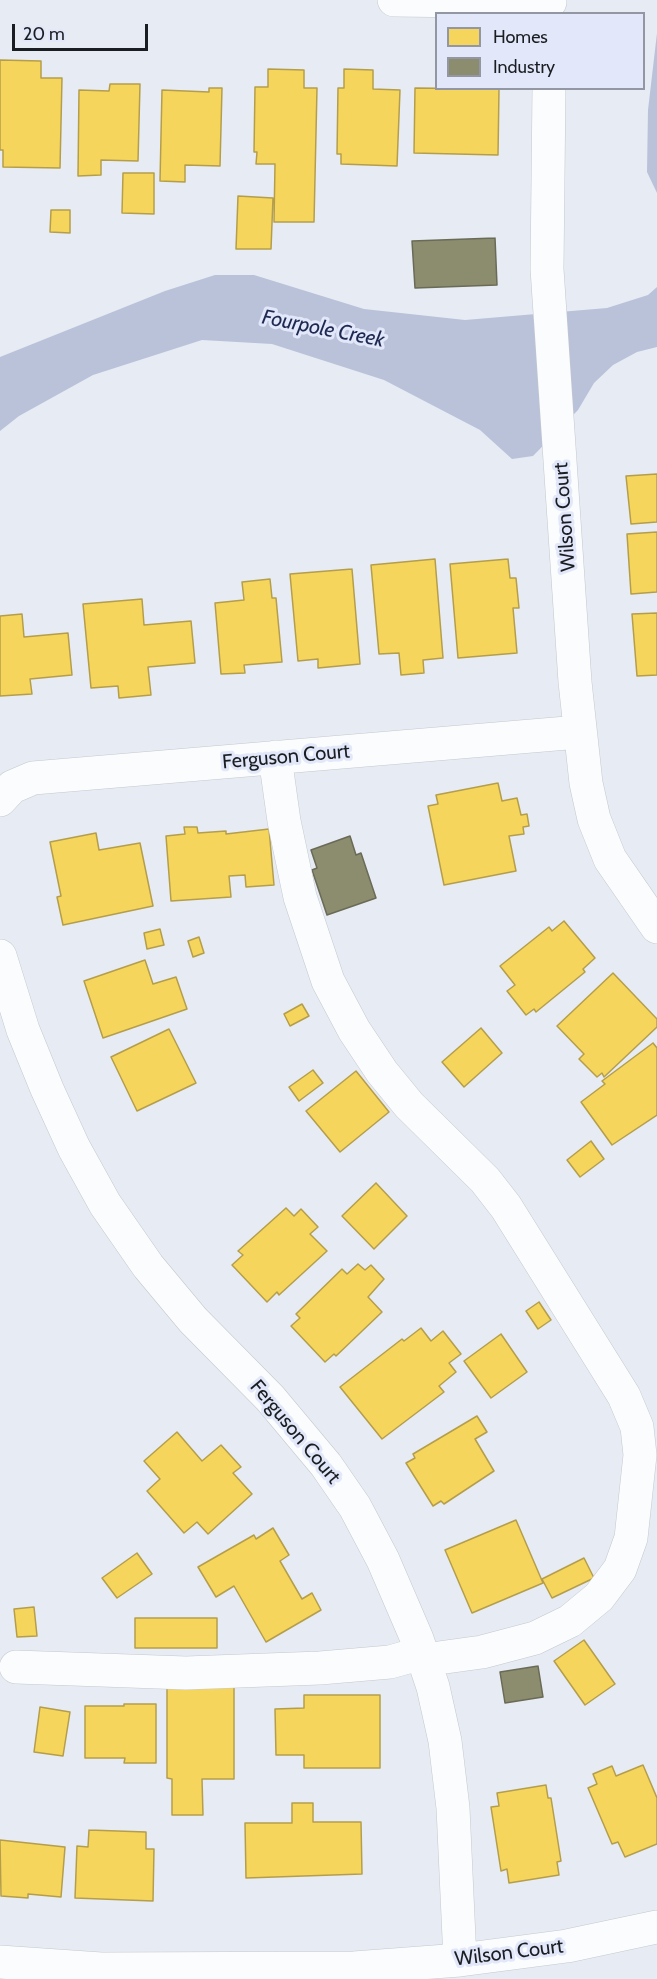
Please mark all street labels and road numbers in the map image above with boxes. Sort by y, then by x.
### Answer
street label: Wilson Court [549,462,581,572]
street label: Ferguson Court [221,739,351,775]
street label: Ferguson Court [245,1375,345,1489]
street label: Wilson Court [453,1934,565,1972]

